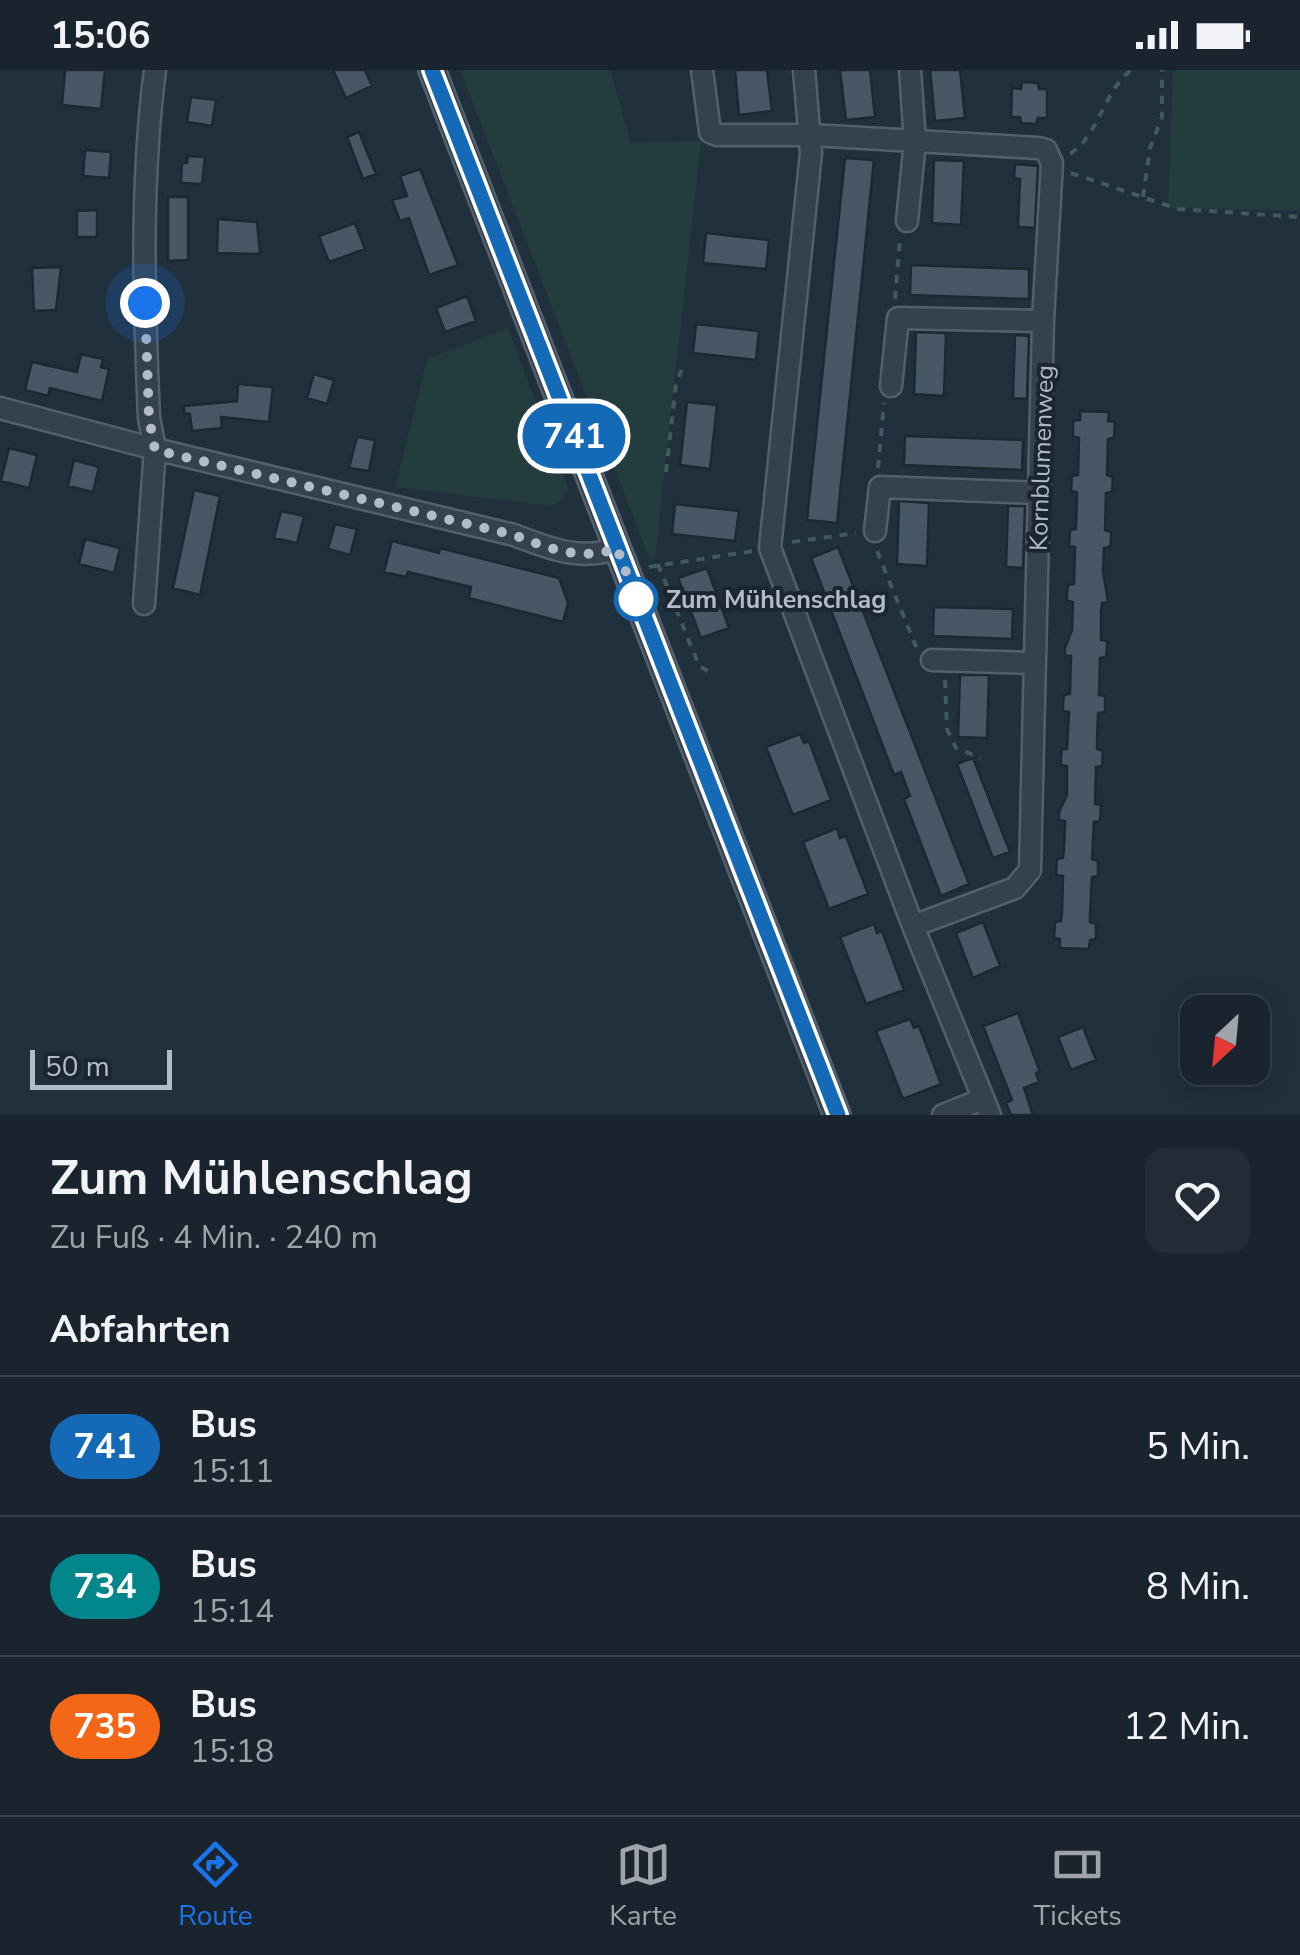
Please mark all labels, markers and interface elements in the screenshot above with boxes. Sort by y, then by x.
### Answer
text: 15:06 [50,10,151,61]
your location [120,278,170,328]
street label: Kornblumenweg [1022,365,1062,552]
line badge: 741 [516,404,632,468]
text: 741 [542,413,606,460]
marker: Zum Mühlenschlag [615,578,657,620]
place label: Zum Mühlenschlag [666,583,886,617]
north arrow [1180,995,1270,1085]
map controls [1180,995,1270,1085]
scale bar [30,1045,172,1090]
text: 50 m [45,1048,110,1086]
text: Zum Mühlenschlag [50,1145,473,1211]
button: heart [1145,1148,1250,1253]
text: Zu Fuß · 4 Min. · 240 m [50,1216,378,1259]
text: Abfahrten [50,1304,231,1355]
text: Bus [190,1399,257,1450]
text: 5 Min. [1146,1421,1250,1472]
text: 741 [73,1423,137,1470]
text: 15:11 [190,1450,274,1493]
text: Bus [190,1539,257,1590]
text: 8 Min. [1146,1561,1250,1612]
text: 734 [73,1563,137,1610]
text: 15:14 [190,1590,274,1633]
text: Bus [190,1679,257,1730]
text: 12 Min. [1123,1701,1250,1752]
text: 735 [73,1703,137,1750]
text: 15:18 [190,1730,274,1773]
tab: Route [178,1837,253,1935]
tab: Karte [609,1837,677,1935]
tab: Tickets [1034,1837,1122,1935]

